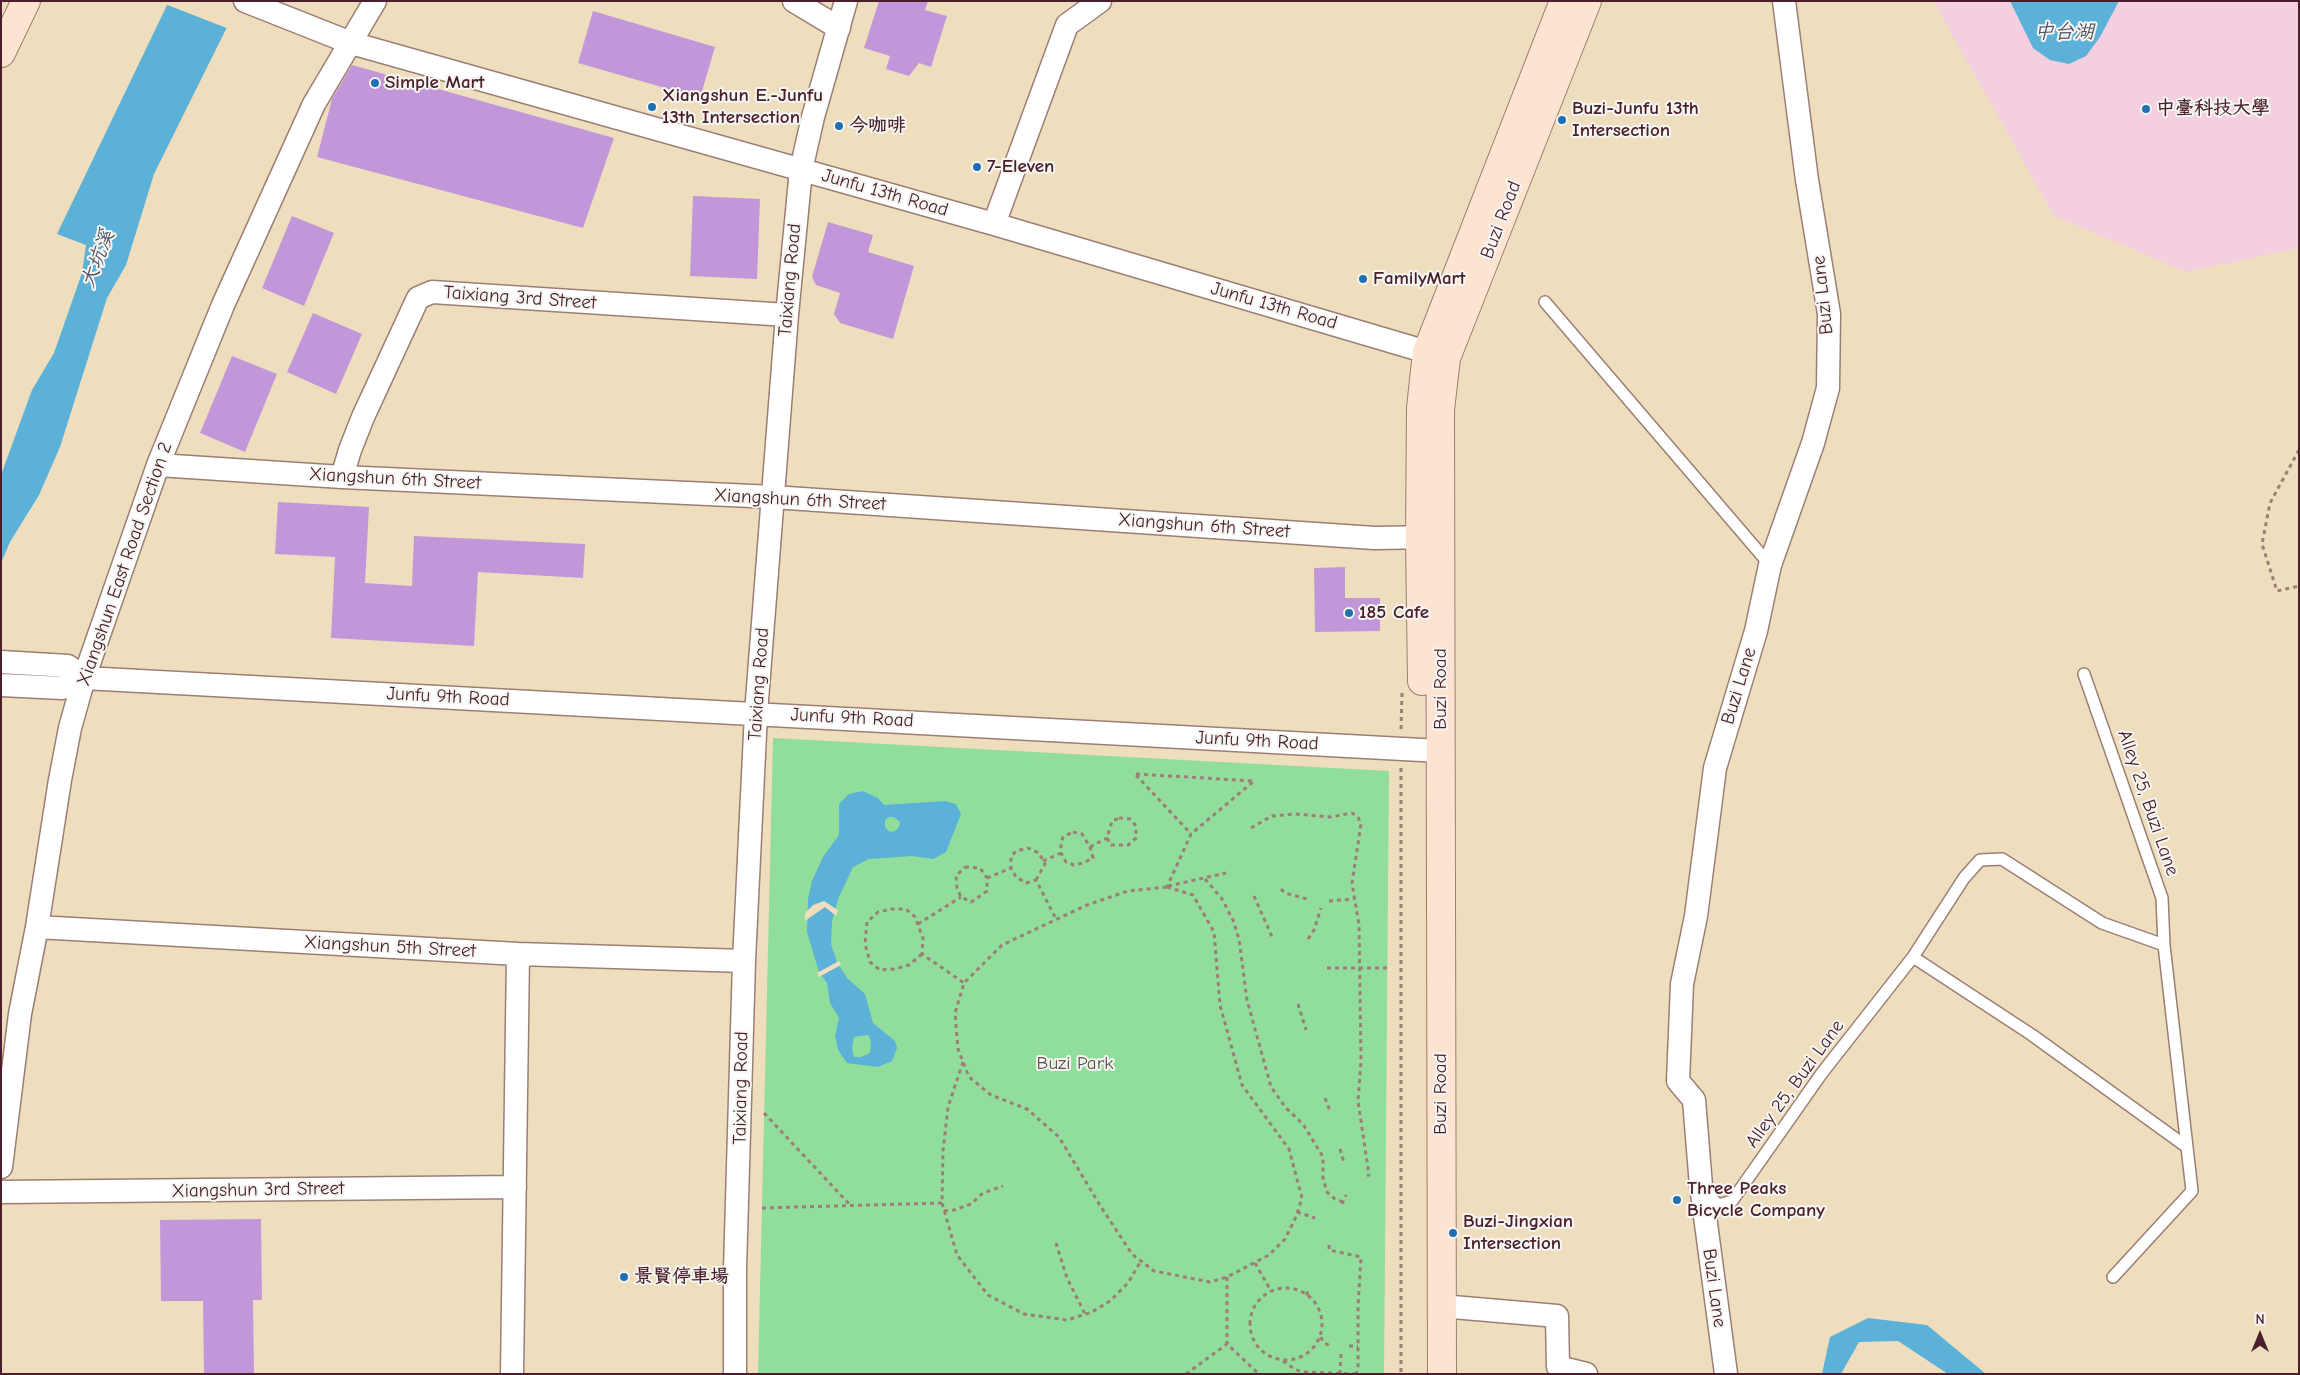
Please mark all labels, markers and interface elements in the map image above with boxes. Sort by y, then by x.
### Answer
water label: 中台湖 [2034,20,2094,44]
place label: Simple Mart [385,72,484,94]
marker: Simple Mart [369,77,381,89]
place label: Xiangshun E.-Junfu 13th Intersection [662,85,823,129]
place label: Buzi-Junfu 13th Intersection [1572,98,1699,142]
place label: 中臺科技大學 [2156,98,2270,120]
marker: Xiangshun E.-Junfu 13th Intersection [646,101,658,113]
marker: 中臺科技大學 [2140,103,2152,115]
marker: Buzi-Junfu 13th Intersection [1556,114,1568,126]
place label: 今咖啡 [849,115,906,137]
marker: 今咖啡 [833,120,845,132]
place label: 7-Eleven [987,156,1054,178]
marker: 7-Eleven [971,161,983,173]
street label: Junfu 13th Road [819,164,951,222]
street label: Buzi Road [1476,178,1526,262]
street label: Taixiang Road [774,223,806,337]
water label: 大坑溪 [76,227,120,291]
street label: Buzi Lane [1808,254,1838,336]
place label: FamilyMart [1373,268,1465,290]
marker: FamilyMart [1357,273,1369,285]
street label: Junfu 13th Road [1208,277,1340,335]
street label: Taixiang 3rd Street [443,281,597,315]
street label: Xiangshun East Road Section 2 [72,439,178,689]
street label: Xiangshun 6th Street [308,463,482,495]
street label: Xiangshun 6th Street [713,484,887,516]
street label: Xiangshun 6th Street [1117,509,1291,543]
place label: 185 Cafe [1359,602,1429,624]
marker: 185 Cafe [1343,607,1355,619]
street label: Taixiang Road [744,627,774,741]
street label: Buzi Lane [1716,645,1762,727]
street label: Buzi Road [1430,648,1452,730]
street label: Junfu 9th Road [386,682,510,712]
street label: Junfu 9th Road [790,703,914,733]
street label: Junfu 9th Road [1195,726,1319,756]
street label: Alley 25, Buzi Lane [2112,727,2184,879]
street label: Xiangshun 5th Street [303,931,477,963]
street label: Alley 25, Buzi Lane [1741,1015,1849,1153]
street label: Taixiang Road [729,1031,753,1145]
park label: Buzi Park [1037,1053,1113,1075]
street label: Buzi Road [1430,1053,1452,1135]
street label: Xiangshun 3rd Street [171,1177,345,1203]
place label: Three Peaks Bicycle Company [1687,1178,1825,1222]
marker: Three Peaks Bicycle Company [1671,1194,1683,1206]
place label: Buzi-Jingxian Intersection [1463,1211,1573,1255]
marker: Buzi-Jingxian Intersection [1447,1227,1459,1239]
street label: Buzi Lane [1697,1247,1731,1329]
place label: 景賢停車場 [634,1266,729,1288]
marker: 景賢停車場 [618,1271,630,1283]
north arrow [2235,1310,2285,1360]
text: N [2255,1311,2265,1328]

